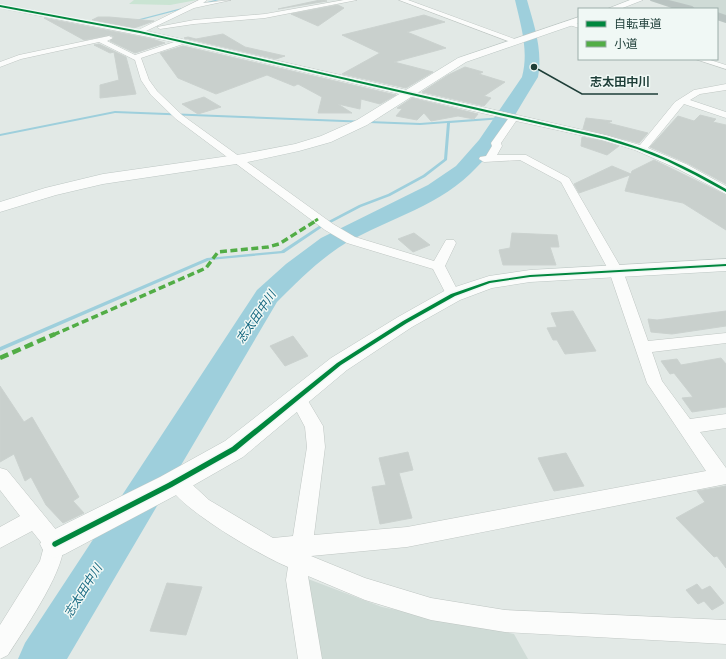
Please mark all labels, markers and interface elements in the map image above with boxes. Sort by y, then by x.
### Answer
legend [578,8,718,60]
text: 自転車道 [614,17,662,31]
text: 小道 [614,37,638,51]
callout: 志太田中川 [582,70,658,94]
text: 志太田中川 [590,75,650,89]
water label: 志太田中川 [233,287,280,346]
water label: 志太田中川 [61,560,106,620]

